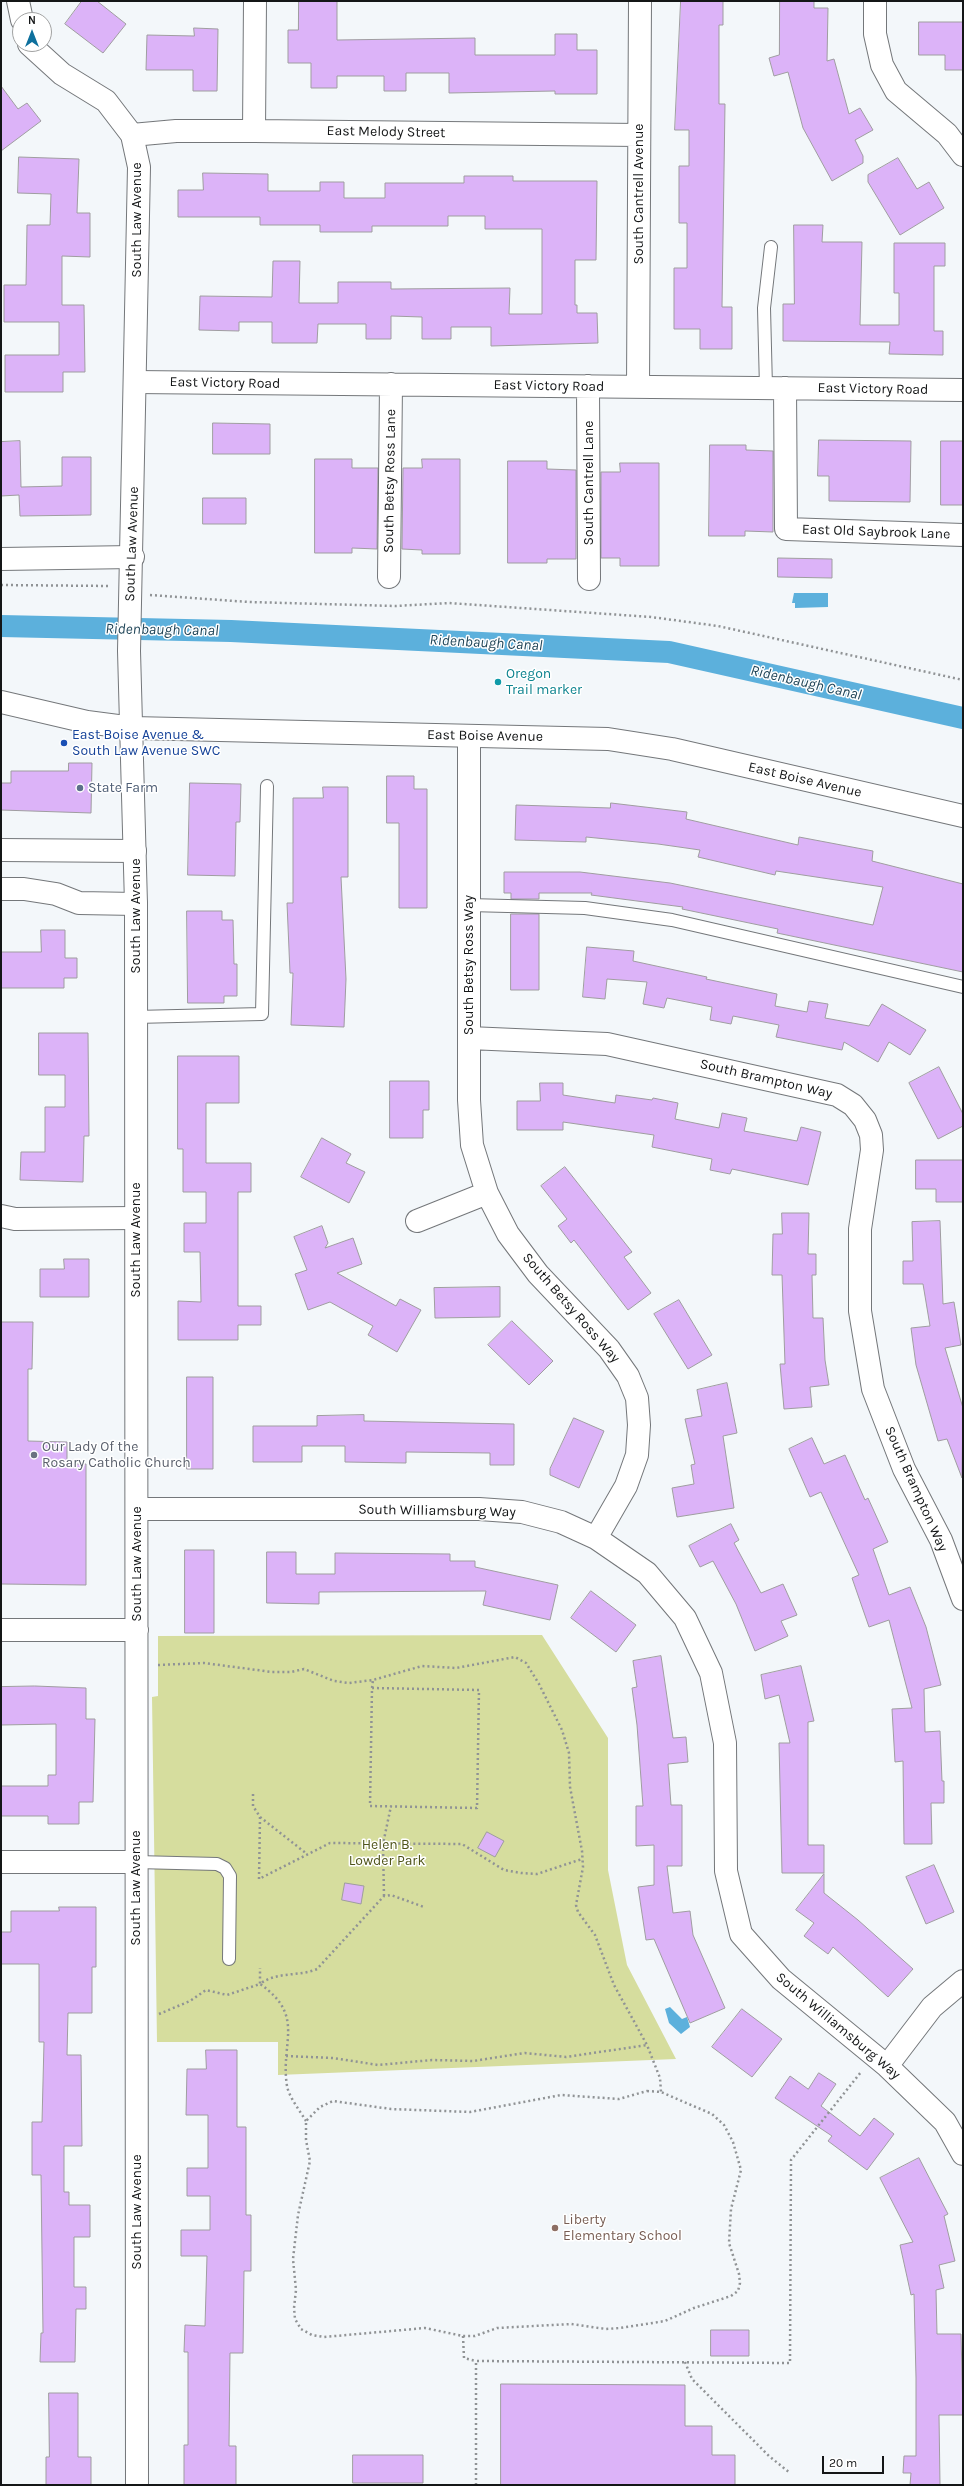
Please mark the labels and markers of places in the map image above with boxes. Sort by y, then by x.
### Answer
place label: Oregon Trail marker [506,666,582,698]
marker: Oregon Trail marker [493,677,503,687]
place label: East Boise Avenue & South Law Avenue SWC [72,727,220,760]
marker: East Boise Avenue & South Law Avenue SWC [59,738,69,748]
place label: State Farm [88,780,158,796]
marker: State Farm [75,783,85,793]
place label: Our Lady Of the Rosary Catholic Church [42,1439,191,1472]
marker: Our Lady Of the Rosary Catholic Church [29,1450,39,1460]
place label: Liberty Elementary School [563,2212,682,2244]
marker: Liberty Elementary School [550,2223,560,2233]

